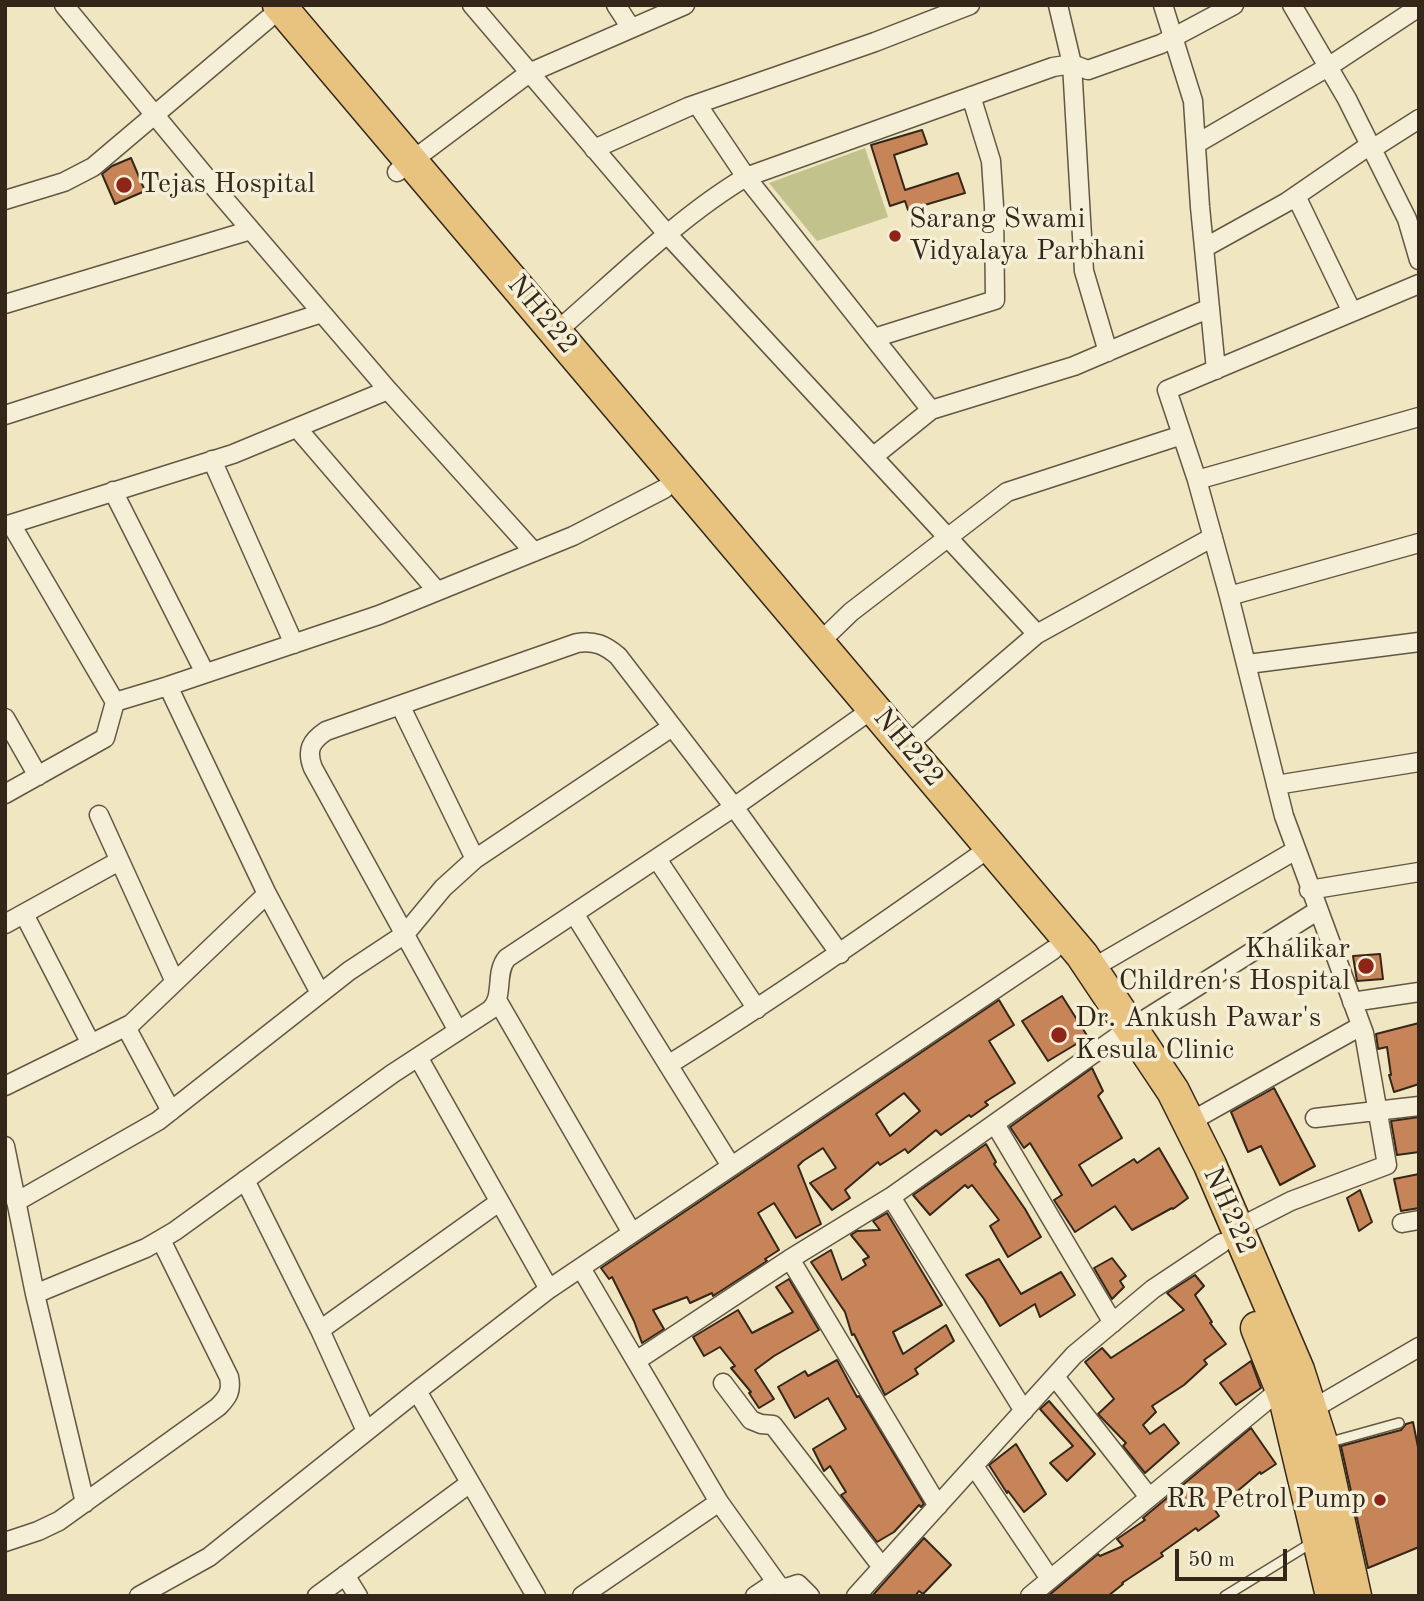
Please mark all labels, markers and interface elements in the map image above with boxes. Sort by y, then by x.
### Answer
place label: Tejas Hospital [140,168,315,202]
marker: Tejas Hospital [114,175,134,195]
place label: Sarang Swami Vidyalaya Parbhani [909,203,1145,269]
marker: Sarang Swami Vidyalaya Parbhani [887,228,903,244]
street label: NH222 [499,269,585,361]
street label: NH222 [865,702,951,794]
place label: Khalikar Children's Hospital [1119,933,1350,999]
marker: Khalikar Children's Hospital [1356,956,1376,976]
place label: Dr. Ankush Pawar's Kesula Clinic [1075,1002,1321,1068]
marker: Dr. Ankush Pawar's Kesula Clinic [1049,1025,1069,1045]
street label: NH222 [1195,1162,1263,1260]
place label: RR Petrol Pump [1166,1483,1366,1517]
marker: RR Petrol Pump [1372,1492,1388,1508]
scale bar [1179,1534,1291,1578]
text: 50 m [1188,1550,1235,1571]

